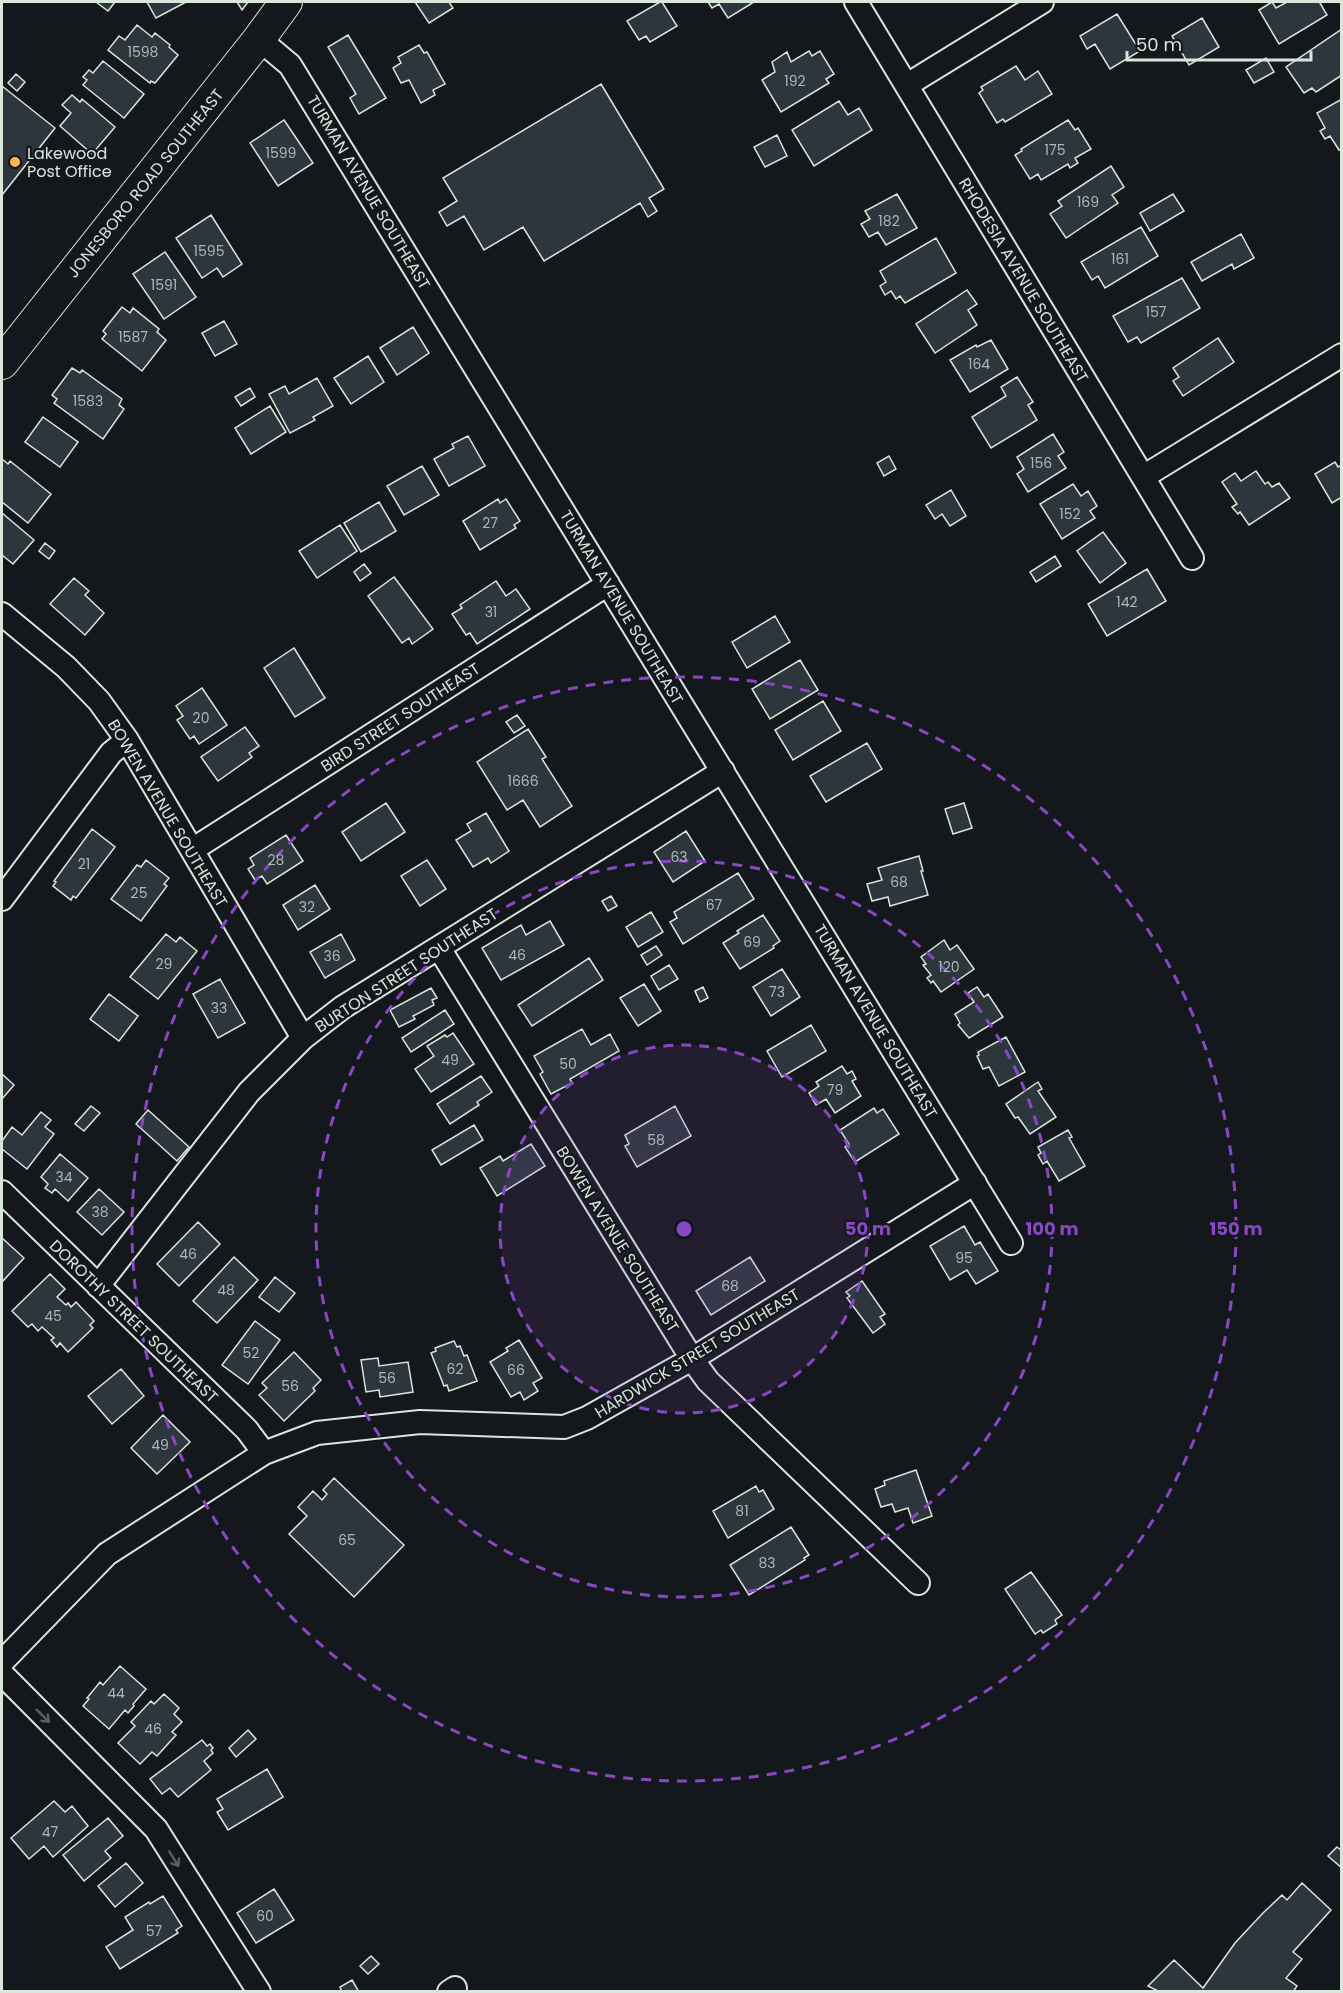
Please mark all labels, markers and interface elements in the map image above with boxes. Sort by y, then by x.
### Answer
scale bar [1127,24,1312,62]
text: 50 m [1136,32,1182,57]
house number: 1598 [128,42,159,62]
house number: 192 [784,71,806,91]
street label: JONESBORO ROAD SOUTHEAST [62,84,229,283]
street label: TURMAN AVENUE SOUTHEAST [301,91,436,294]
house number: 175 [1045,140,1065,160]
place label: Lakewood Post Office [27,142,112,183]
house number: 1599 [266,143,296,163]
marker: Lakewood Post Office [8,155,22,169]
street label: RHODESIA AVENUE SOUTHEAST [953,174,1094,387]
house number: 169 [1077,192,1099,212]
house number: 182 [878,211,900,231]
house number: 1595 [194,241,224,261]
house number: 161 [1111,249,1129,269]
house number: 1591 [151,275,177,295]
house number: 157 [1146,302,1167,322]
house number: 1587 [118,327,148,347]
house number: 164 [968,354,990,374]
house number: 1583 [73,391,103,411]
house number: 156 [1030,453,1052,473]
house number: 152 [1059,504,1081,524]
street label: TURMAN AVENUE SOUTHEAST [554,506,689,709]
house number: 27 [482,513,498,533]
house number: 142 [1116,592,1138,612]
house number: 31 [485,602,497,622]
street label: BIRD STREET SOUTHEAST [316,657,485,778]
house number: 20 [193,708,209,728]
street label: BOWEN AVENUE SOUTHEAST [102,715,233,912]
house number: 1666 [507,771,539,791]
house number: 63 [670,847,688,867]
house number: 28 [268,850,285,870]
house number: 21 [78,854,90,874]
house number: 68 [890,872,908,892]
house number: 25 [131,883,147,903]
house number: 67 [706,895,723,915]
house number: 32 [299,897,315,917]
street label: BURTON STREET SOUTHEAST [310,902,502,1038]
street label: TURMAN AVENUE SOUTHEAST [808,920,943,1123]
house number: 69 [743,932,761,952]
house number: 46 [508,945,526,965]
house number: 36 [323,946,341,966]
house number: 29 [156,954,172,974]
house number: 120 [938,957,960,977]
house number: 73 [769,982,785,1002]
house number: 33 [211,998,227,1018]
house number: 49 [441,1050,459,1070]
house number: 50 [559,1054,577,1074]
house number: 79 [827,1080,843,1100]
house number: 58 [647,1130,665,1150]
street label: BOWEN AVENUE SOUTHEAST [551,1142,685,1337]
house number: 34 [55,1167,73,1187]
house number: 38 [91,1202,109,1222]
text: 50 m [845,1216,891,1241]
text: 100 m [1025,1216,1079,1241]
text: 150 m [1209,1216,1263,1241]
centre of rings [674,1219,694,1239]
street label: DOROTHY STREET SOUTHEAST [44,1235,223,1408]
house number: 46 [179,1244,197,1264]
house number: 95 [955,1248,973,1268]
house number: 68 [721,1276,739,1296]
house number: 48 [217,1280,235,1300]
street label: HARDWICK STREET SOUTHEAST [590,1283,804,1424]
house number: 45 [44,1306,62,1326]
house number: 52 [243,1343,259,1363]
house number: 62 [447,1359,463,1379]
house number: 66 [507,1360,525,1380]
house number: 56 [378,1368,396,1388]
house number: 56 [281,1376,299,1396]
house number: 49 [151,1435,169,1455]
house number: 81 [735,1501,749,1521]
house number: 65 [338,1530,356,1550]
house number: 83 [758,1553,776,1573]
house number: 44 [107,1683,125,1703]
one-way arrow [35,1708,50,1723]
house number: 46 [144,1719,162,1739]
house number: 47 [42,1822,59,1842]
one-way arrow [169,1850,181,1867]
house number: 60 [256,1906,274,1926]
house number: 57 [146,1921,163,1941]

